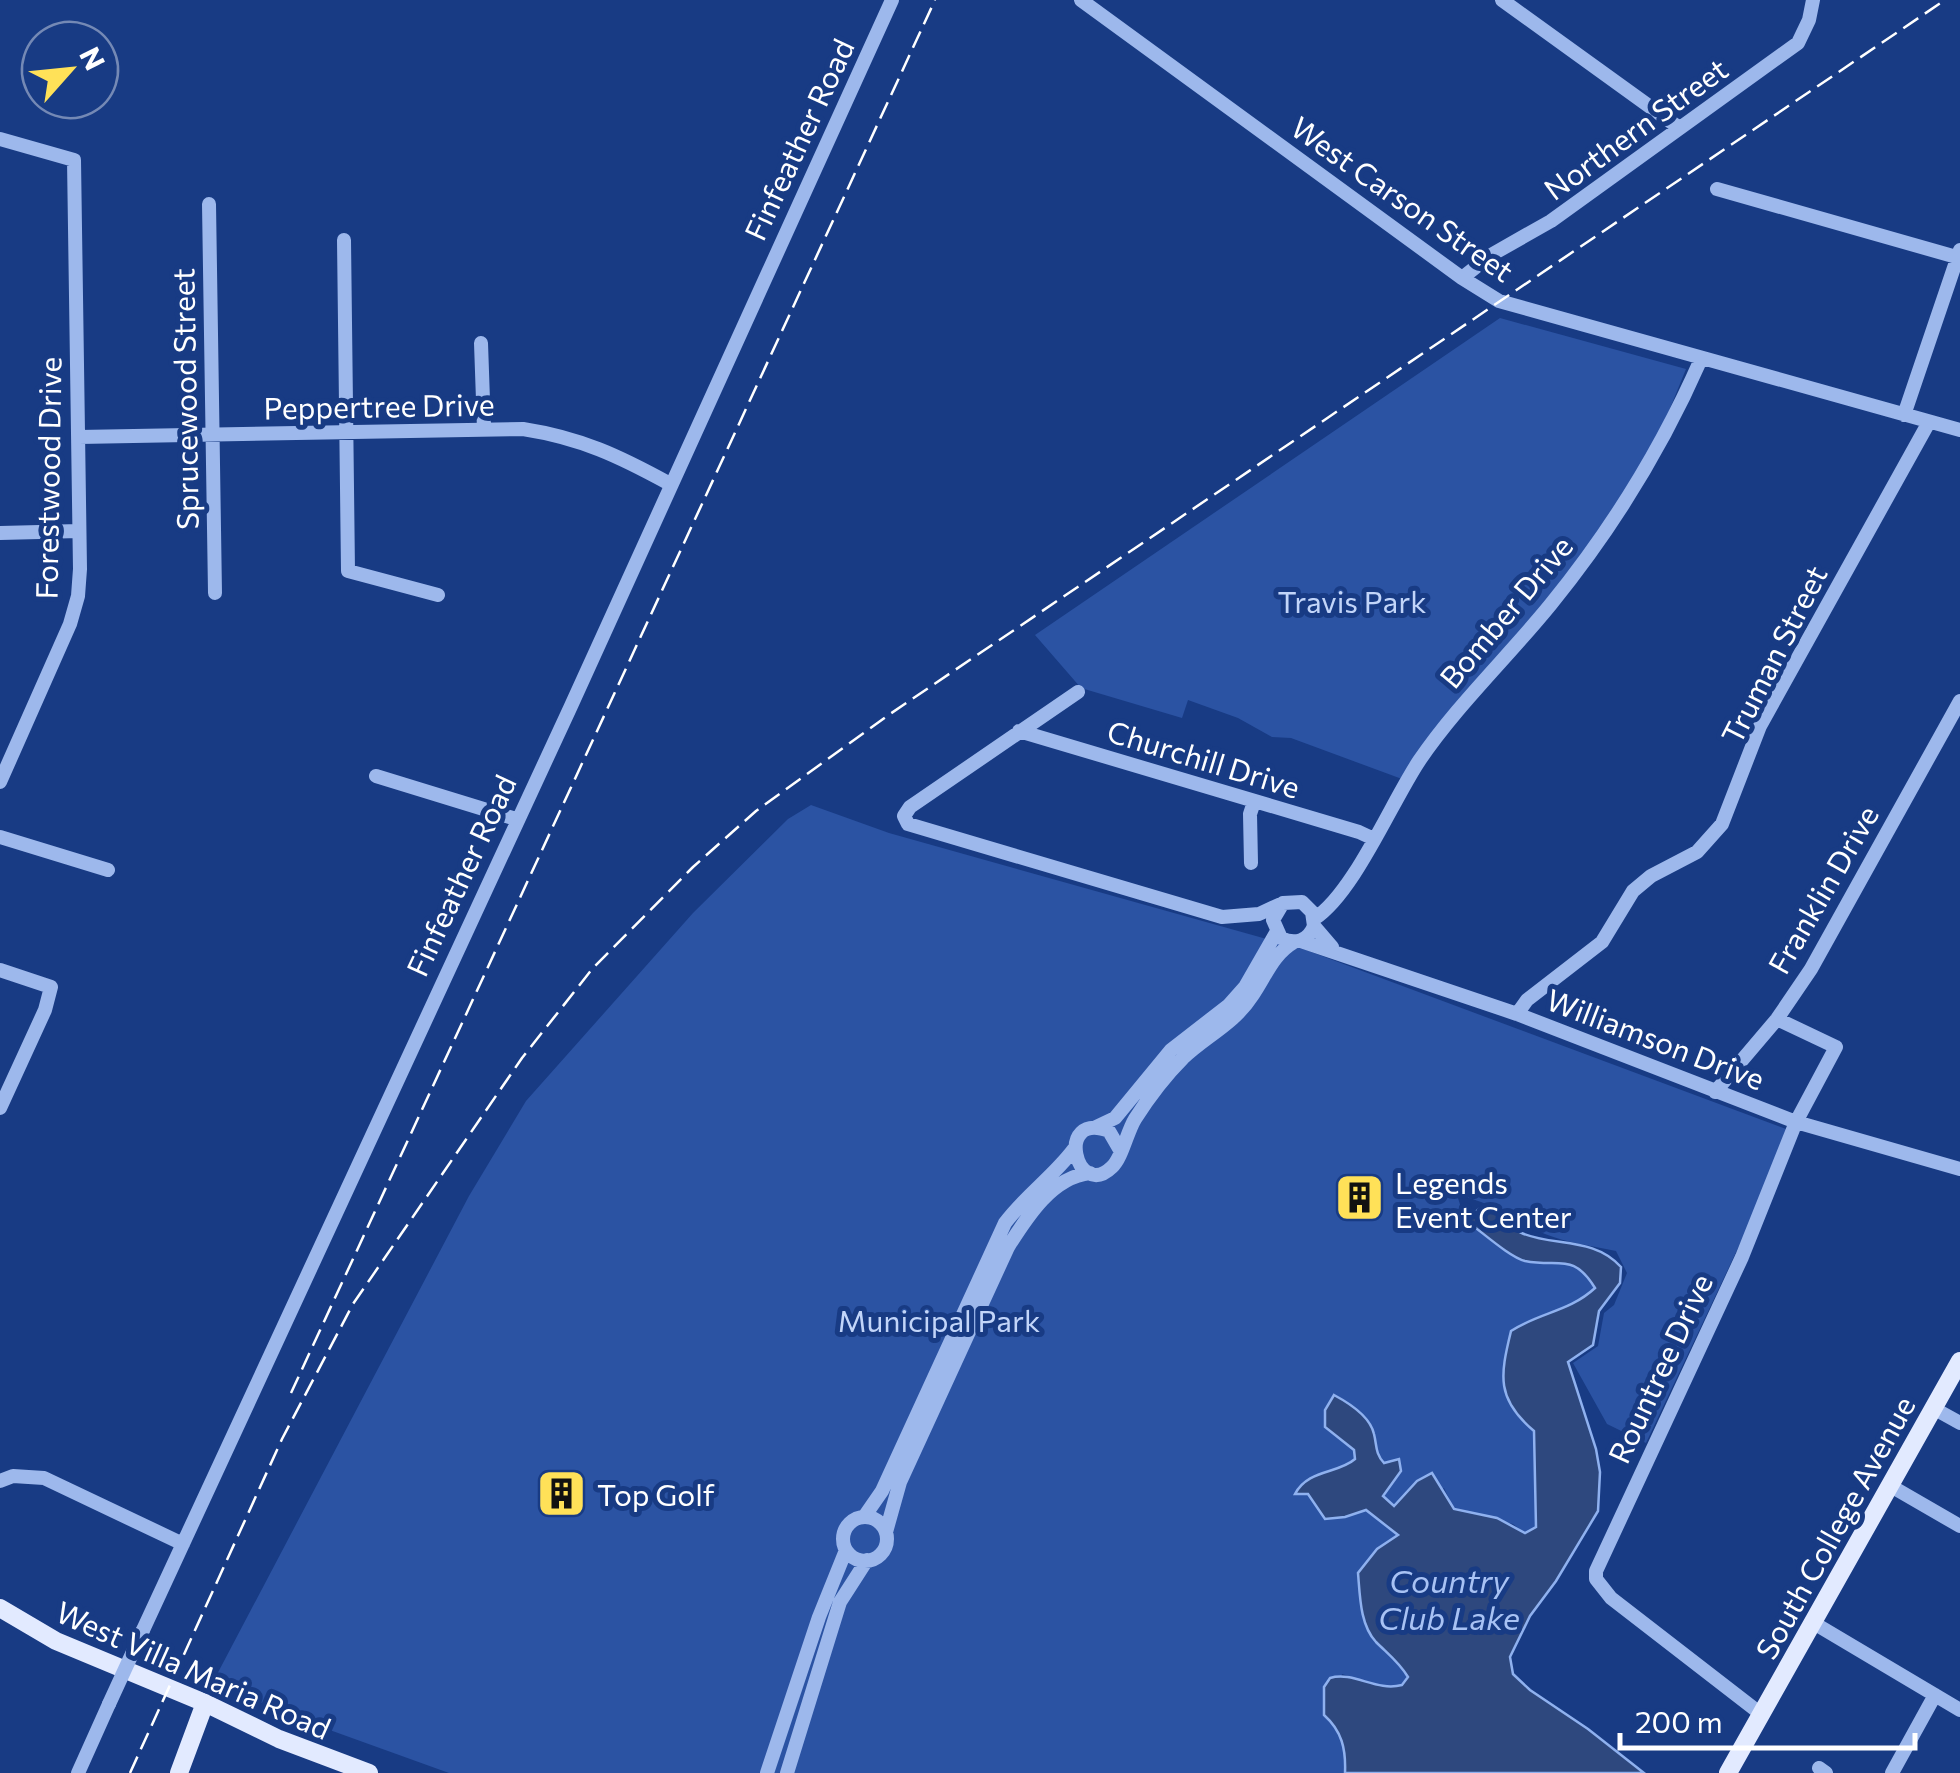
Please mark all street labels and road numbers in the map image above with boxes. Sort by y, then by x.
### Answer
street label: Finfeather Road [735,32,861,246]
street label: Northern Street [1536,49,1734,207]
street label: West Carson Street [1285,107,1521,289]
street label: Sprucewood Street [163,268,205,530]
street label: Forestwood Drive [26,356,68,600]
street label: Peppertree Drive [263,384,495,426]
street label: Bomber Drive [1431,527,1579,695]
street label: Truman Street [1712,559,1834,749]
street label: Churchill Drive [1103,711,1305,805]
street label: Finfeather Road [397,768,523,982]
street label: Franklin Drive [1759,798,1885,980]
street label: Williamson Drive [1542,979,1770,1097]
street label: Rountree Drive [1599,1267,1719,1469]
street label: South College Avenue [1746,1389,1922,1665]
street label: West Villa Maria Road [51,1592,337,1746]

